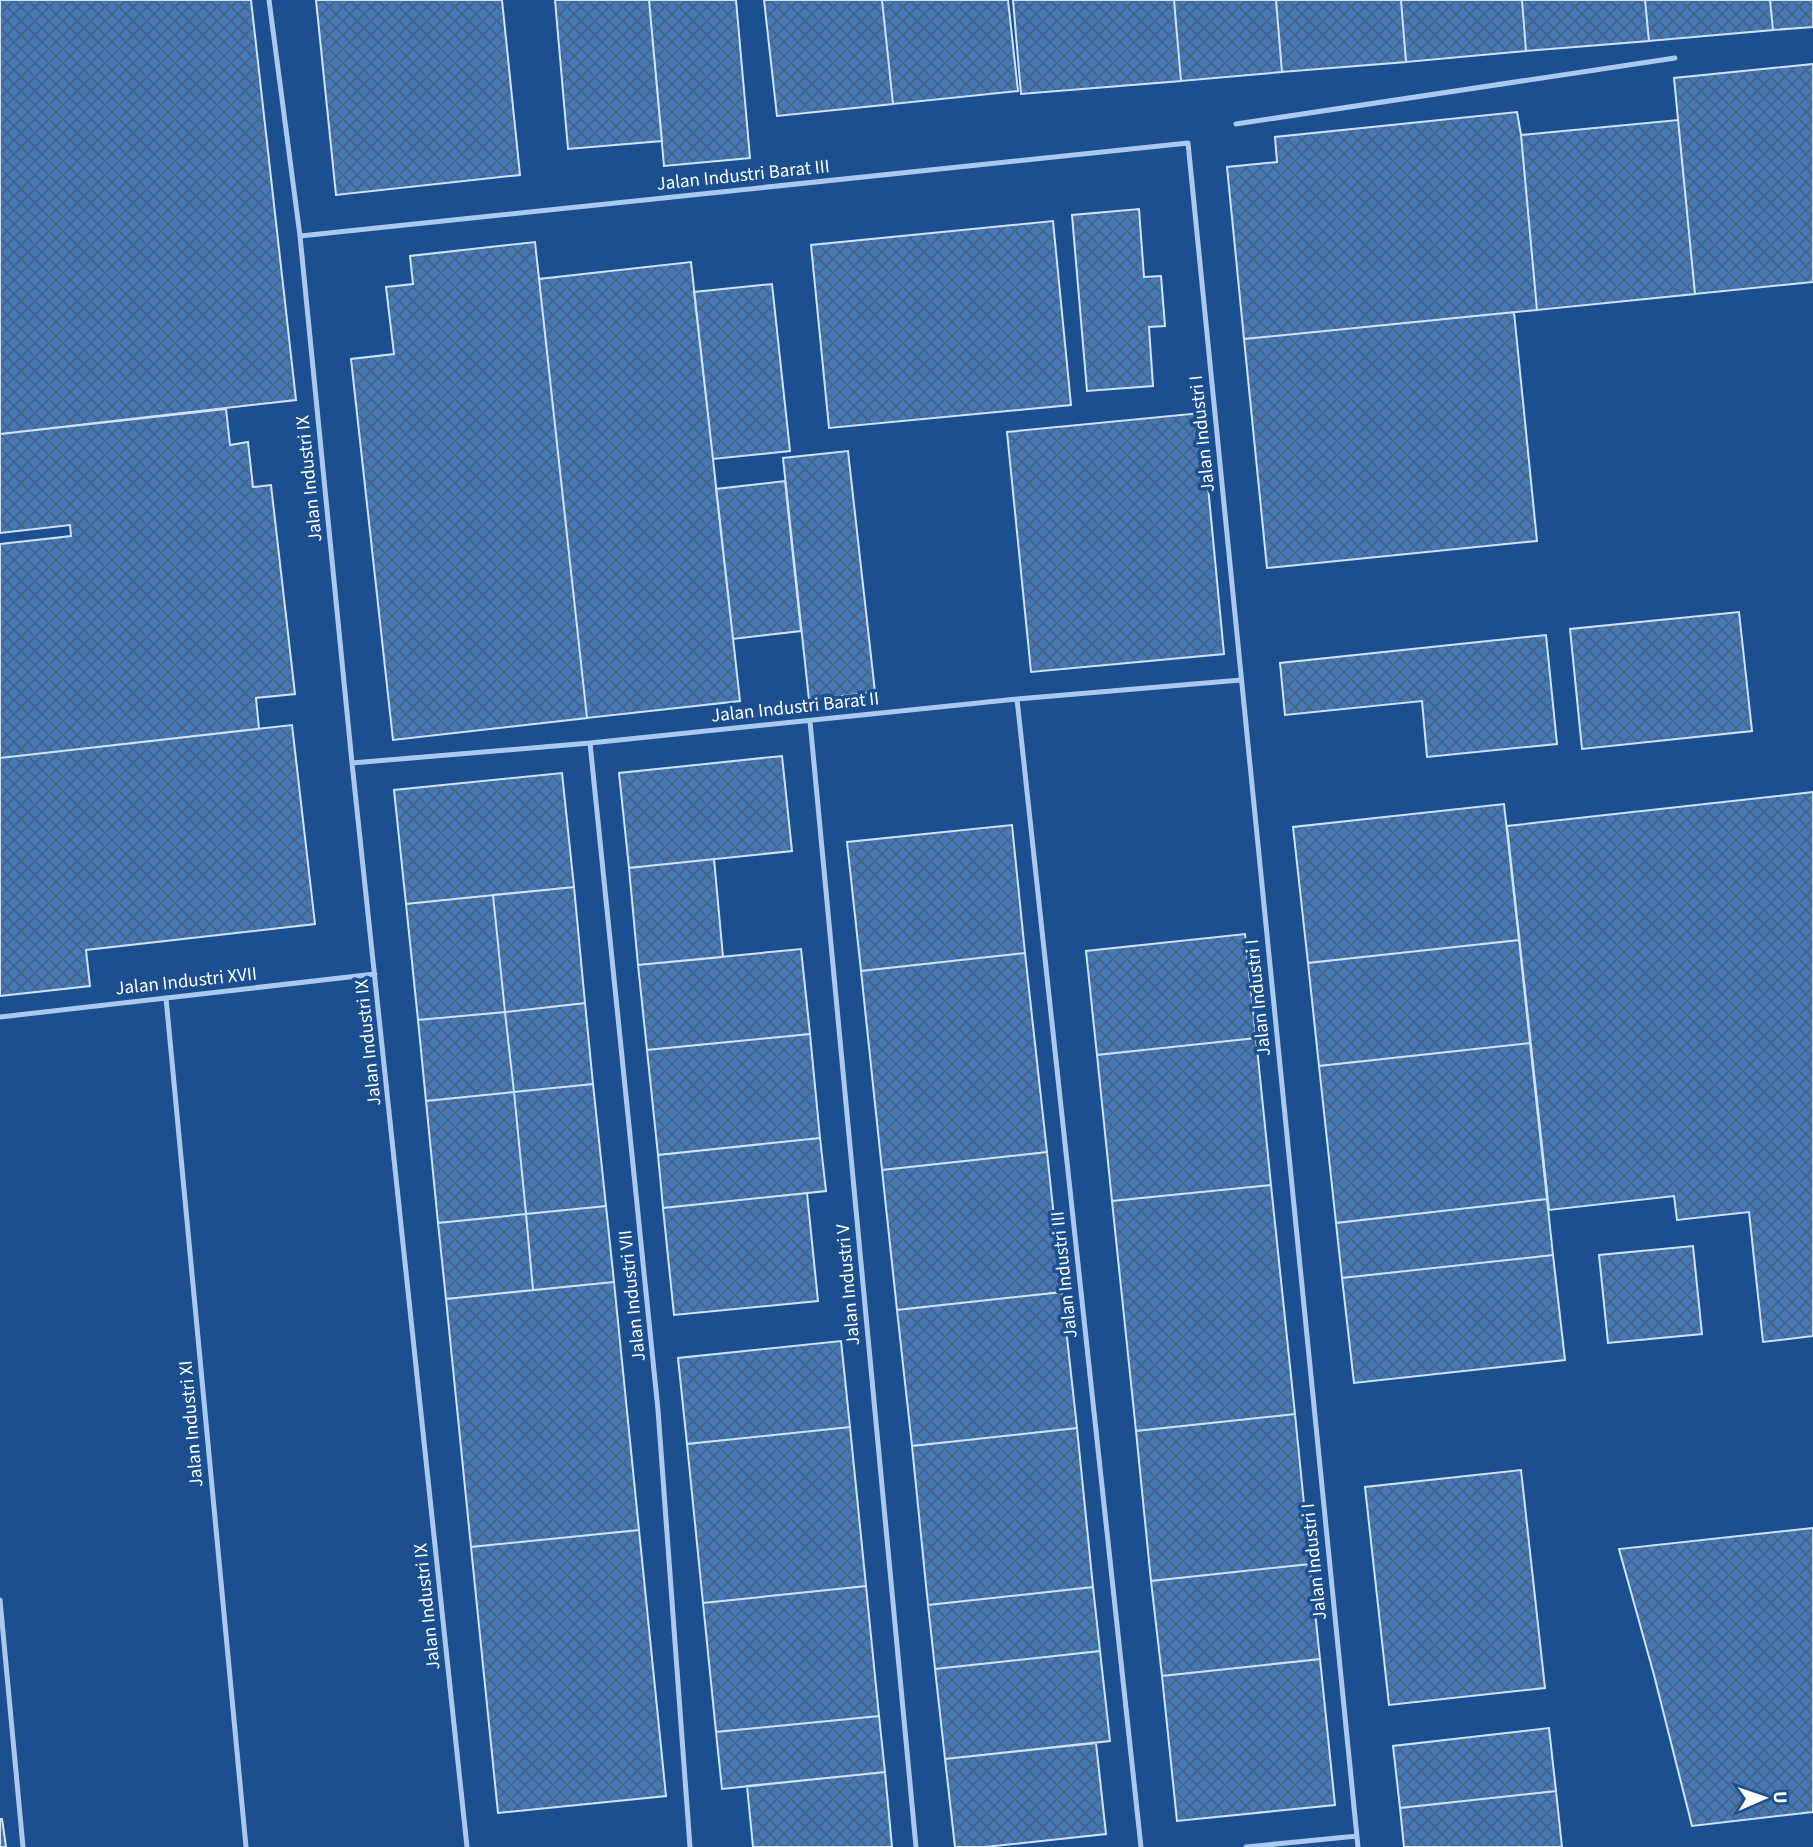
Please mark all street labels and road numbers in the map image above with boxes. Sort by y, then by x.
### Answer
street label: Jalan Industri Barat III [655,153,831,198]
street label: Jalan Industri I [1183,374,1222,494]
street label: Jalan Industri IX [289,414,330,544]
street label: Jalan Industri Barat II [710,685,881,730]
street label: Jalan Industri I [1239,938,1278,1058]
street label: Jalan Industri XVII [114,961,258,1002]
street label: Jalan Industri IX [348,978,389,1108]
street label: Jalan Industri III [1044,1210,1085,1340]
street label: Jalan Industri V [830,1223,867,1347]
street label: Jalan Industri VII [612,1229,653,1363]
street label: Jalan Industri XI [172,1359,210,1488]
street label: Jalan Industri I [1295,1502,1334,1622]
street label: Jalan Industri IX [407,1542,448,1672]

